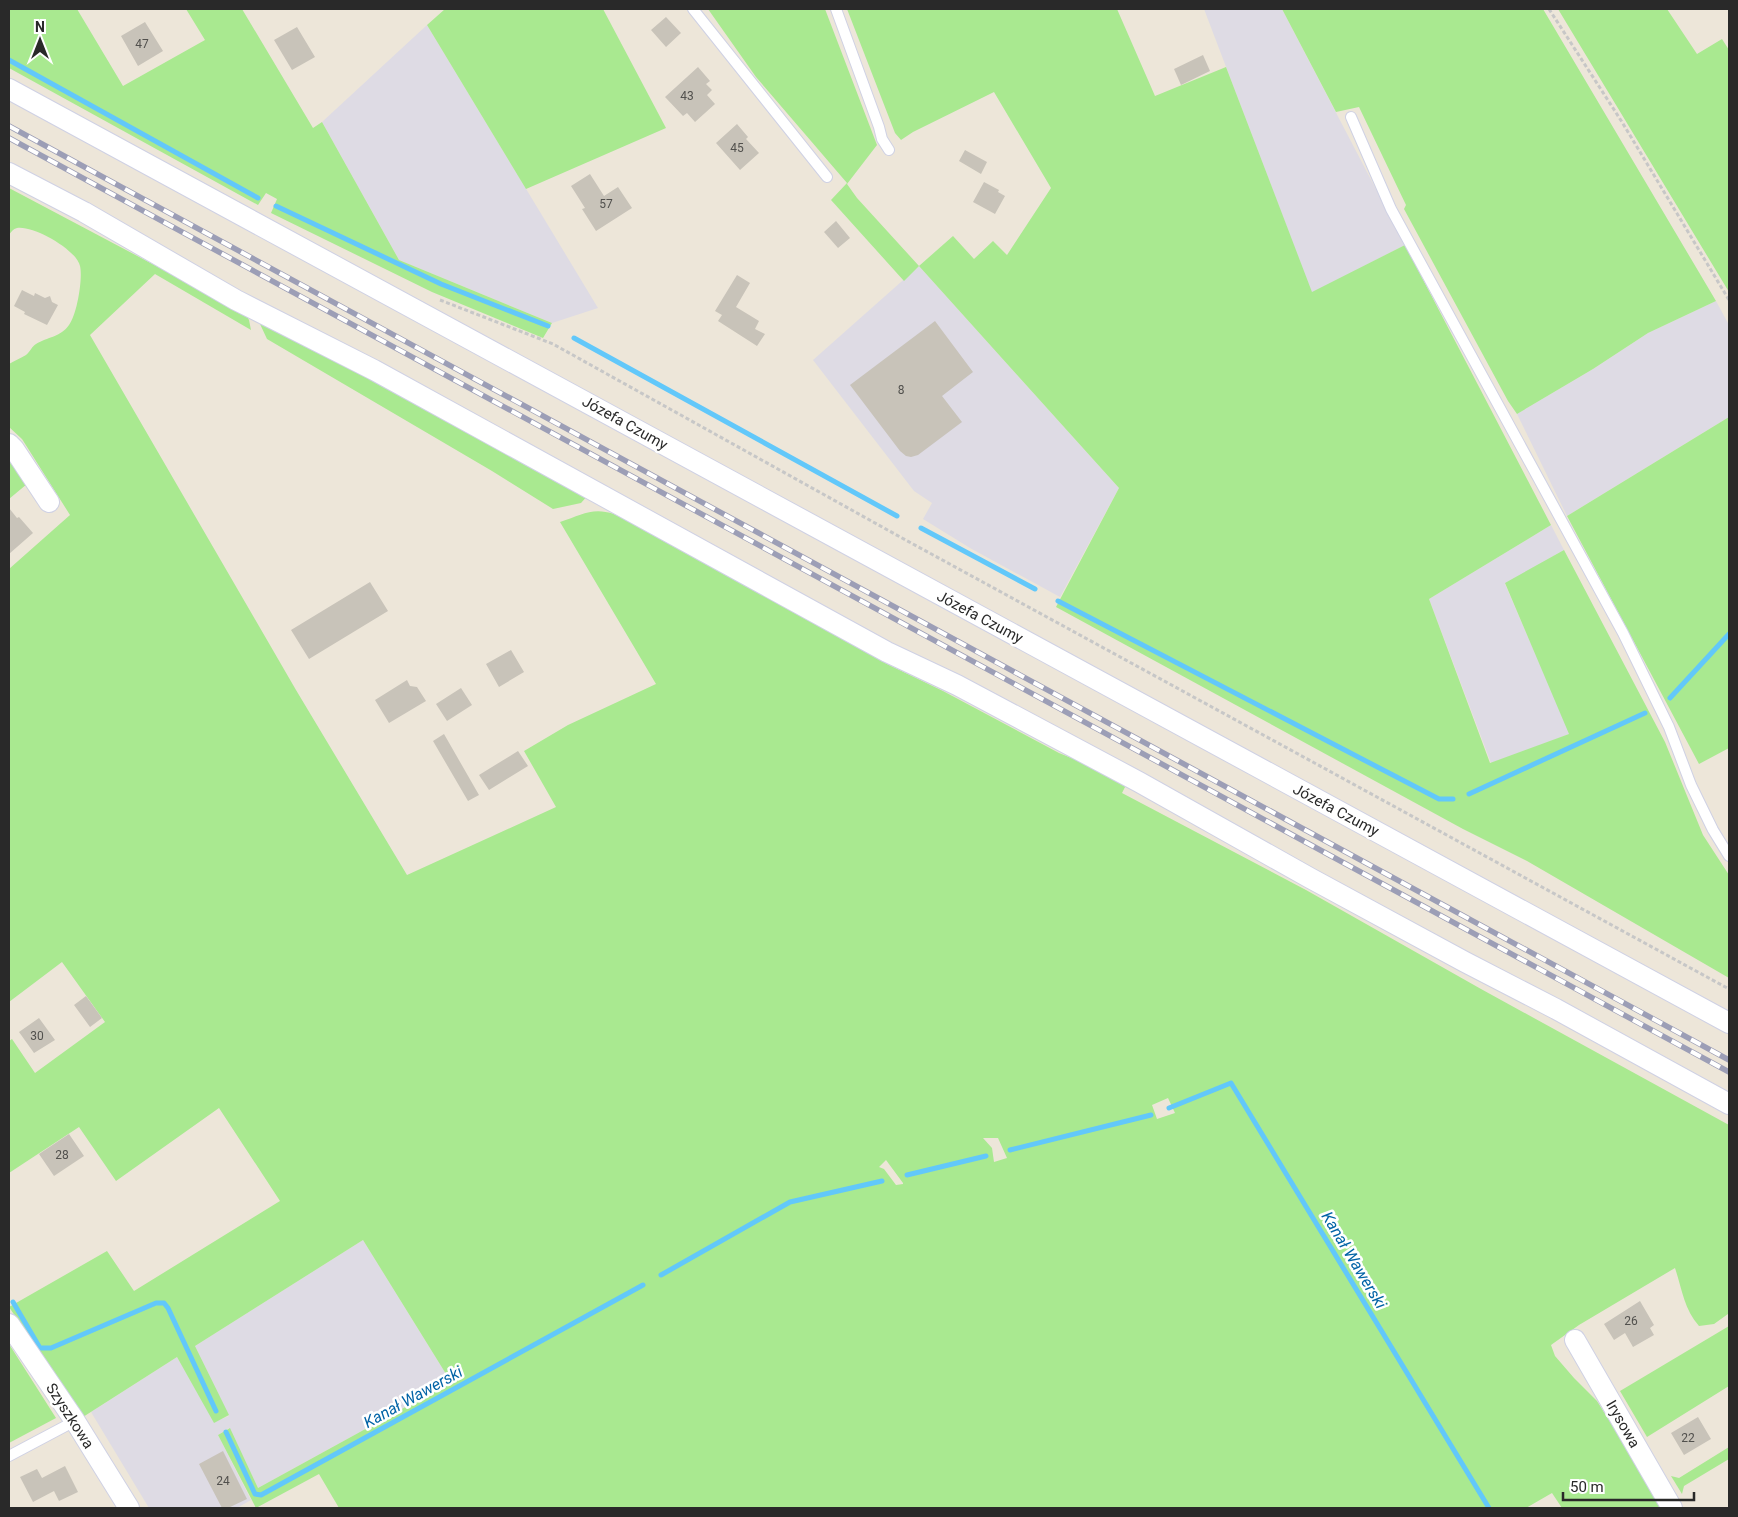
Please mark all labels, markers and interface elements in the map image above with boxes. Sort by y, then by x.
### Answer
north arrow [15,15,65,65]
text: N [35,19,45,35]
house number: 47 [135,37,149,51]
house number: 43 [680,89,694,103]
house number: 45 [730,141,744,155]
house number: 57 [599,197,613,211]
house number: 8 [898,383,905,397]
street label: Józefa Czumy [579,392,671,454]
street label: Józefa Czumy [934,587,1026,647]
street label: Józefa Czumy [1290,780,1382,840]
house number: 30 [30,1029,44,1043]
house number: 28 [55,1148,69,1162]
water label: Kanał Wawerski [1318,1208,1391,1312]
house number: 26 [1624,1314,1638,1328]
water label: Kanał Wawerski [360,1362,466,1432]
street label: Szyszkowa [42,1380,98,1452]
street label: Irysowa [1602,1397,1644,1451]
house number: 22 [1681,1431,1695,1445]
scale bar [1563,1470,1694,1502]
house number: 24 [216,1474,230,1488]
text: 50 m [1570,1478,1604,1496]

